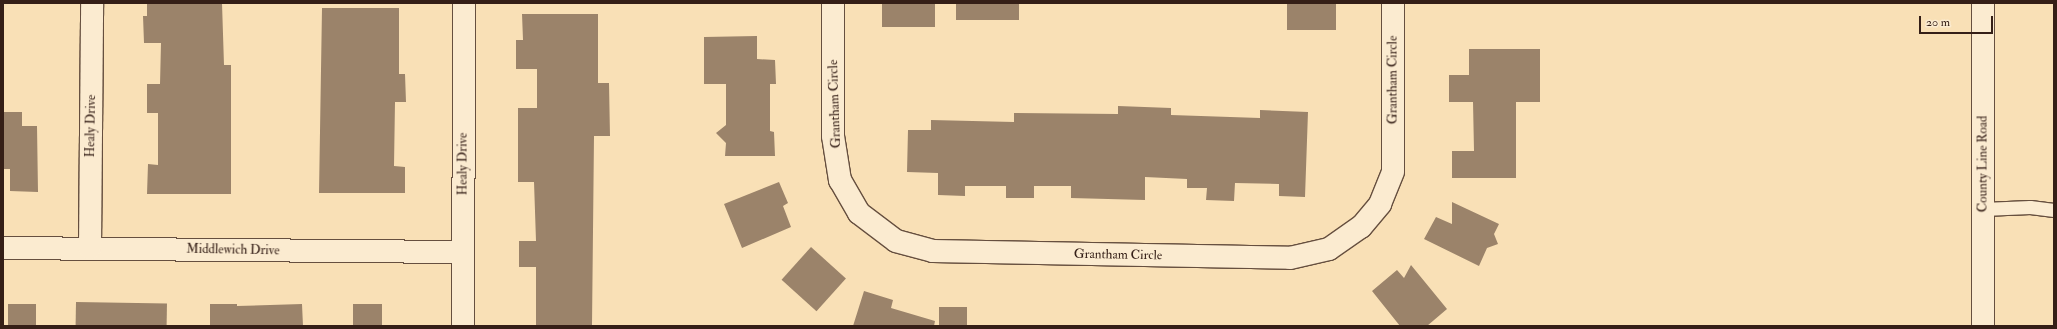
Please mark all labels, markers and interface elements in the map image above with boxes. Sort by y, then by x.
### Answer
scale bar [1921,8,1995,34]
text: 20 m [1926,15,1950,30]
street label: Grantham Circle [1385,36,1401,124]
street label: Grantham Circle [826,59,844,149]
street label: Healy Drive [83,94,99,158]
street label: County Line Road [1975,116,1991,212]
street label: Healy Drive [455,133,471,195]
street label: Middlewich Drive [186,241,280,259]
street label: Grantham Circle [1074,246,1162,264]

